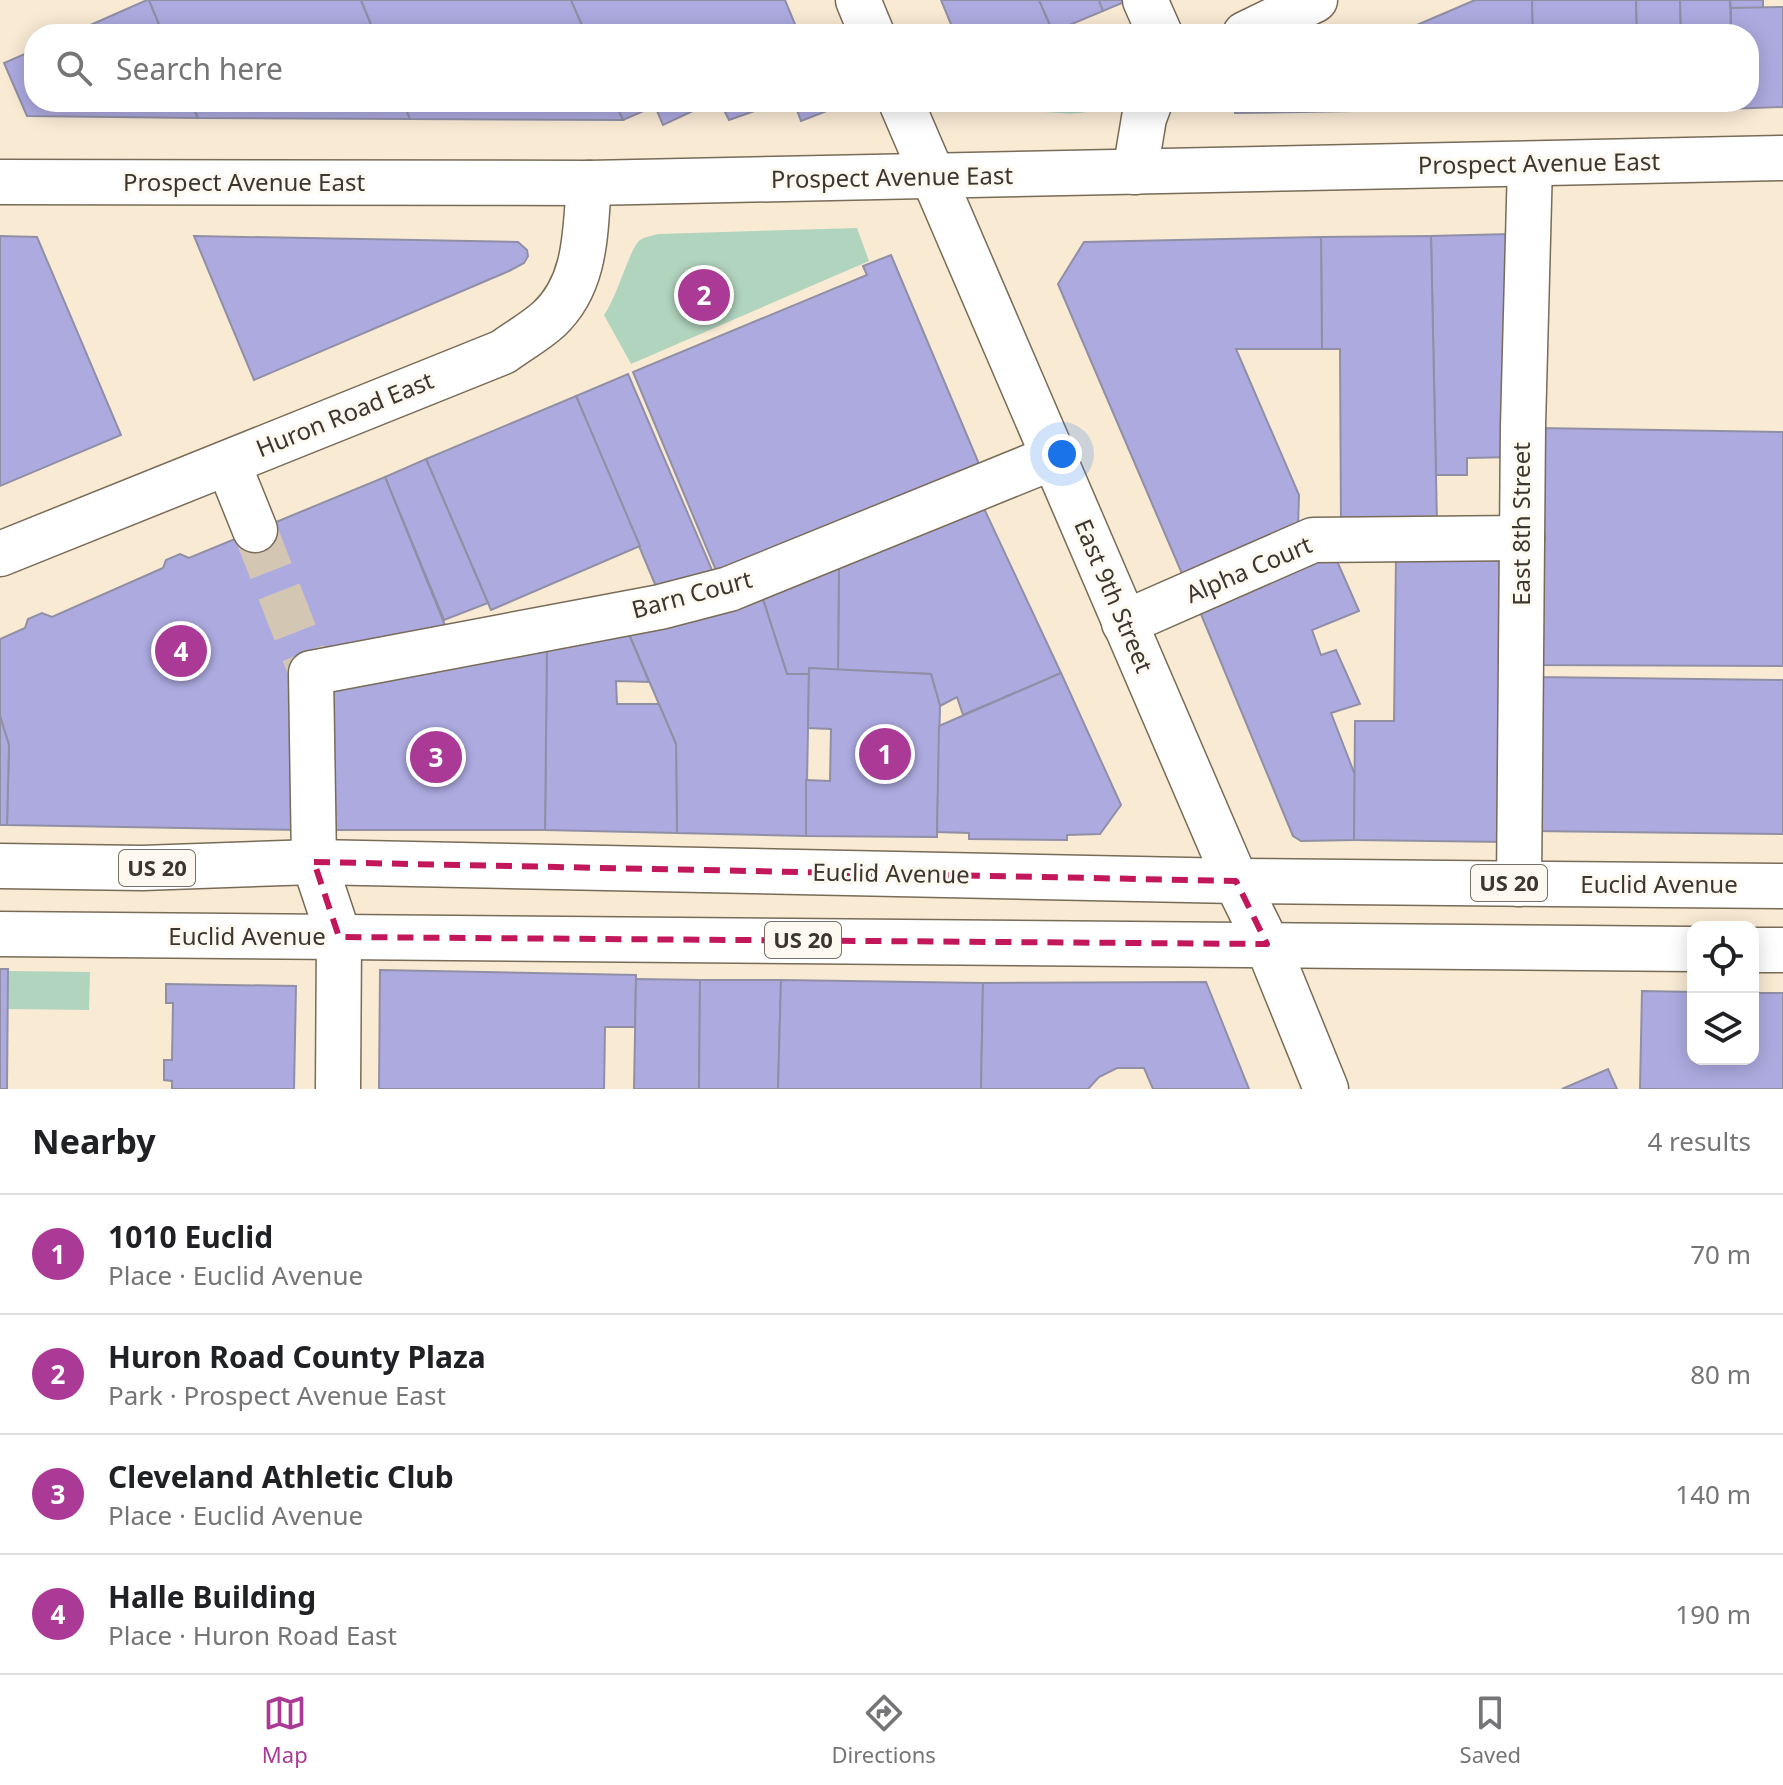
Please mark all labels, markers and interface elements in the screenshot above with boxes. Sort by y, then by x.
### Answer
search box [24,24,1759,112]
icon: search [52,46,96,90]
text: Search here [116,48,283,89]
street label: Prospect Avenue East [1418,144,1661,181]
street label: Prospect Avenue East [771,158,1014,195]
street label: Prospect Avenue East [123,165,365,198]
pin: 2 [678,265,730,325]
street label: Huron Road East [251,363,438,464]
your location [1042,434,1082,474]
street label: East 8th Street [1504,442,1537,606]
street label: East 9th Street [1067,514,1162,678]
street label: Alpha Court [1180,527,1317,610]
street label: Barn Court [628,562,756,625]
pin: 4 [155,621,207,681]
pin: 1 [859,724,911,784]
pin: 3 [410,727,462,787]
road number: US 20 [119,850,195,886]
street label: Euclid Avenue [812,855,970,890]
road number: US 20 [1471,865,1547,901]
street label: Euclid Avenue [1580,867,1738,900]
street label: Euclid Avenue [168,919,326,952]
map controls [1687,921,1759,1065]
button: locate [1687,921,1759,993]
road number: US 20 [765,922,841,958]
button: layers [1687,993,1759,1065]
text: Nearby [32,1118,156,1164]
text: 4 results [1647,1123,1751,1159]
text: 1010 Euclid [108,1216,273,1257]
text: 1 [51,1236,65,1272]
text: 70 m [1690,1236,1751,1272]
text: Place · Euclid Avenue [108,1257,363,1293]
text: Huron Road County Plaza [108,1336,486,1377]
text: 2 [51,1356,65,1392]
text: 80 m [1690,1356,1751,1392]
text: Park · Prospect Avenue East [108,1377,446,1413]
text: Cleveland Athletic Club [108,1456,454,1497]
text: 3 [51,1476,65,1512]
text: 140 m [1675,1476,1751,1512]
text: Place · Euclid Avenue [108,1497,363,1533]
text: Halle Building [108,1576,316,1617]
text: 4 [51,1596,65,1632]
text: 190 m [1675,1596,1751,1632]
text: Place · Huron Road East [108,1617,397,1653]
tab: Map [262,1691,308,1769]
tab: Directions [831,1691,936,1769]
tab: Saved [1460,1691,1521,1769]

